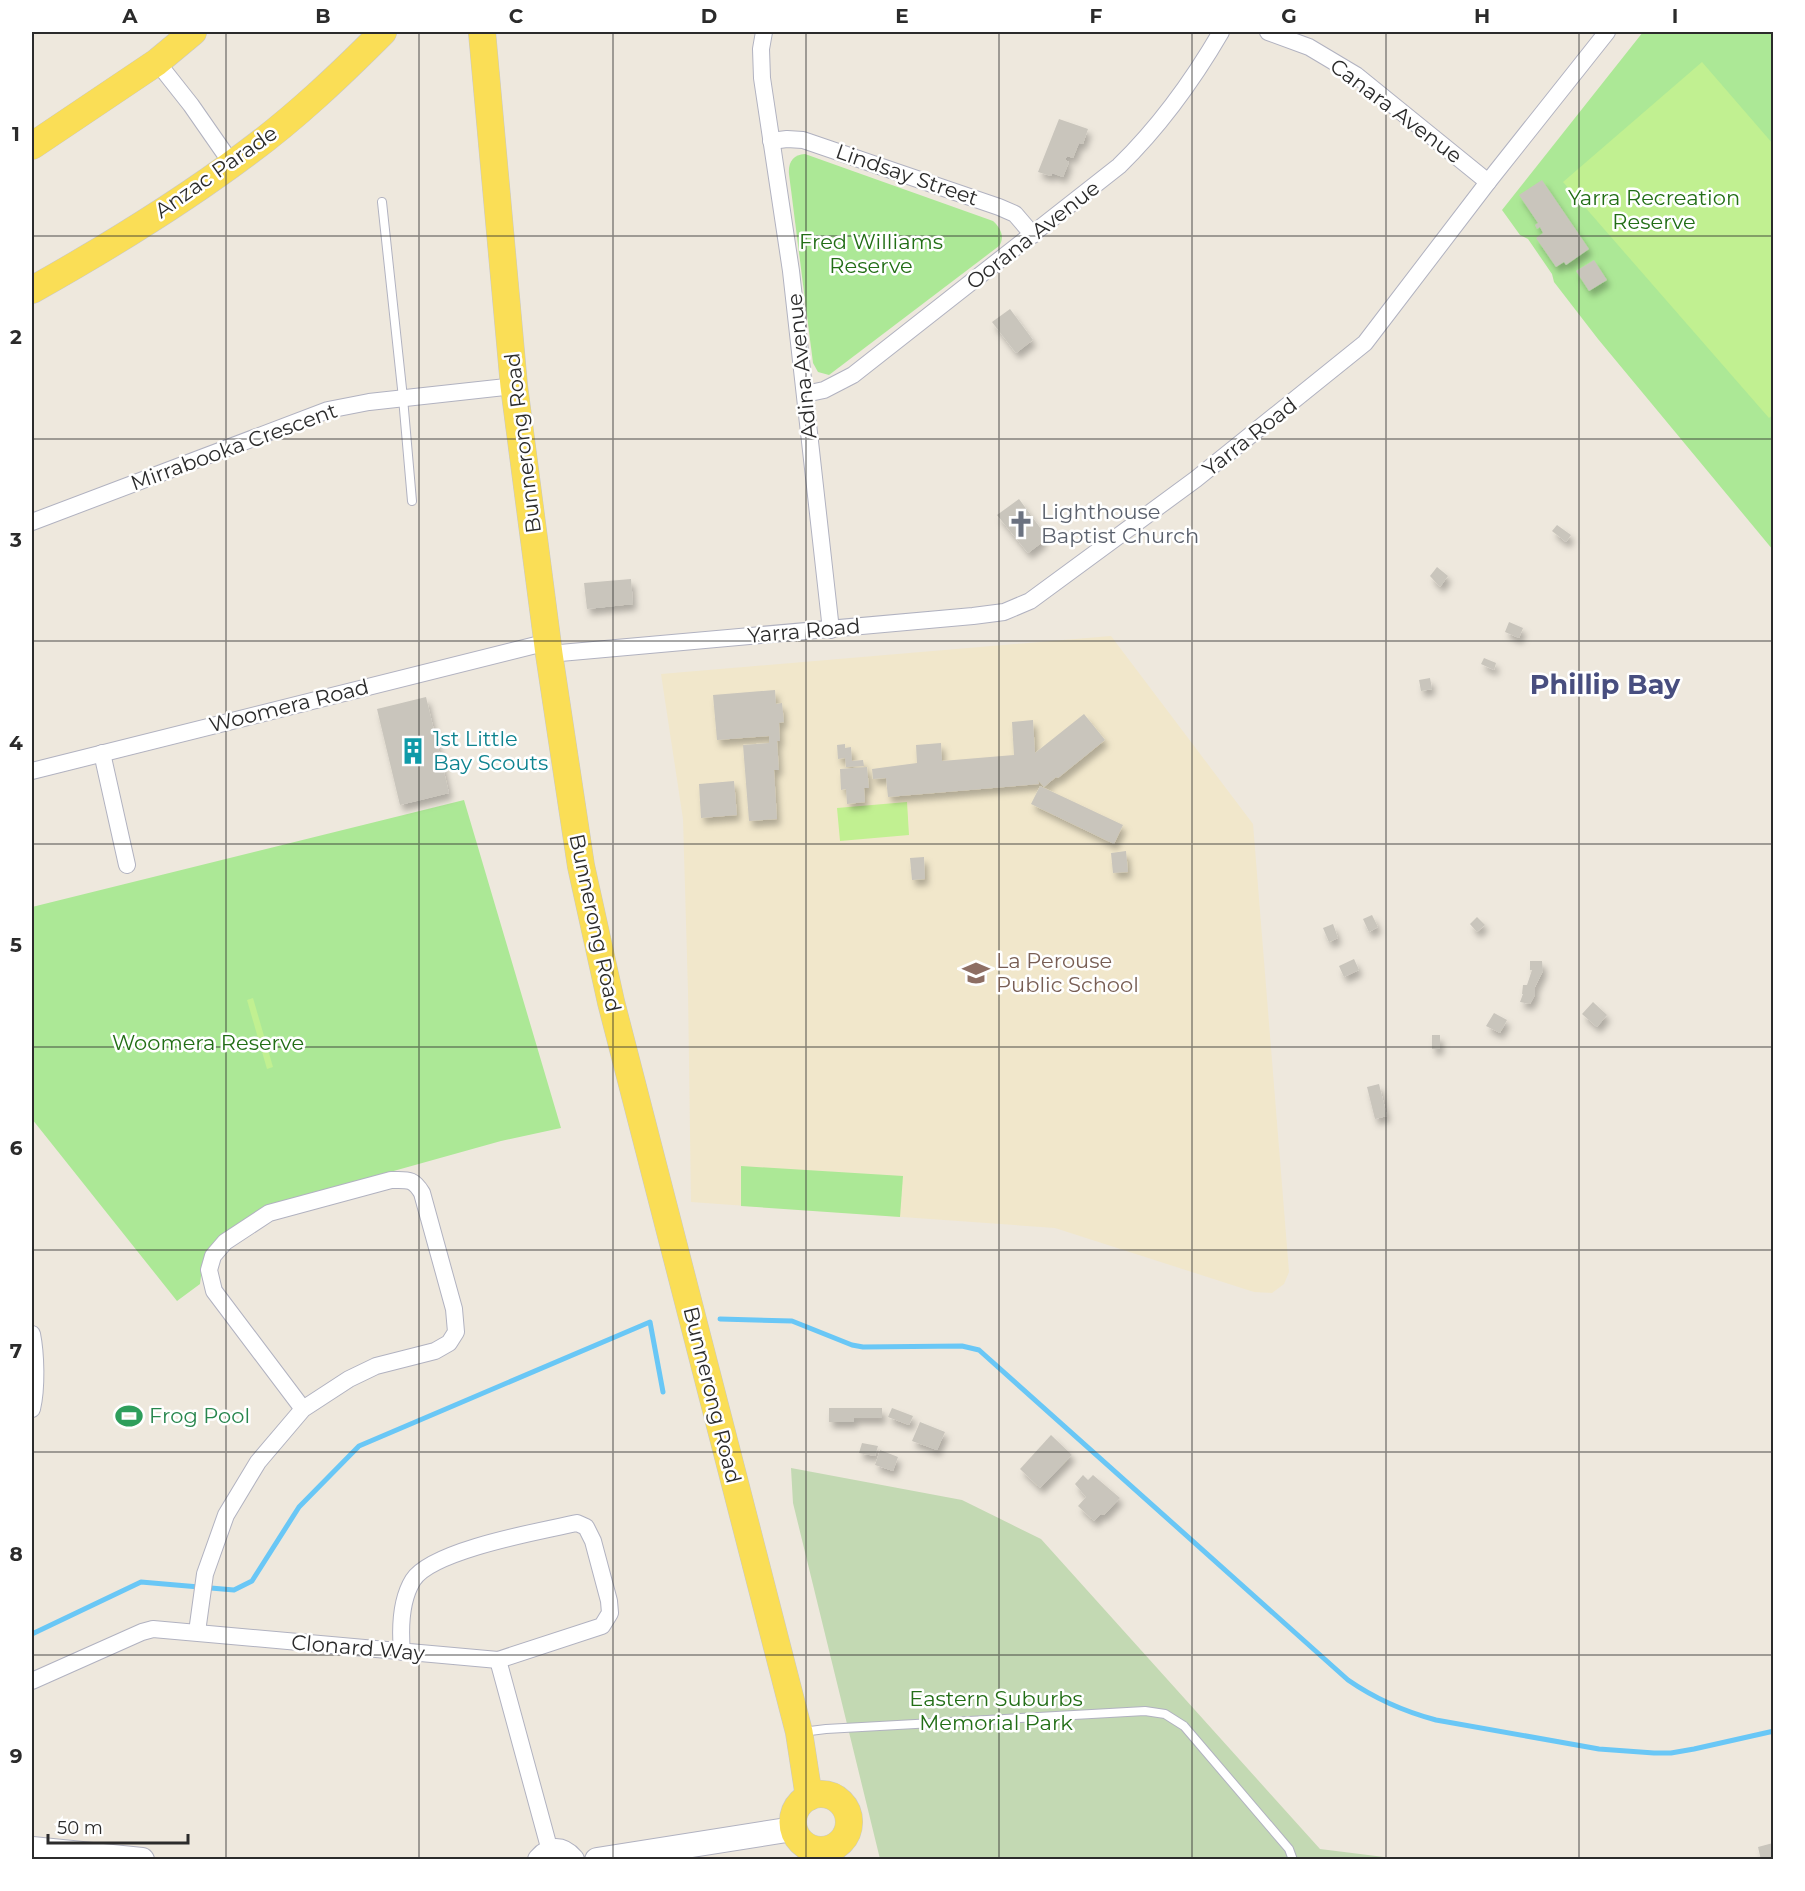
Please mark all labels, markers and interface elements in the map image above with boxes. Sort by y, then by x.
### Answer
text: A [121,4,138,28]
text: B [315,4,331,28]
text: C [509,4,524,28]
text: D [701,4,717,28]
text: E [895,4,909,28]
text: F [1090,4,1103,28]
text: G [1281,4,1297,28]
text: H [1474,4,1490,28]
text: I [1672,4,1678,28]
street label: Canara Avenue [1326,53,1467,168]
street label: Anzac Parade [150,120,282,223]
text: 1 [12,122,20,146]
street label: Lindsay Street [833,138,982,211]
street label: Oorana Avenue [961,175,1104,294]
park label: Yarra Recreation Reserve [1568,185,1740,234]
park label: Fred Williams Reserve [799,229,943,278]
street label: Adina Avenue [781,292,822,440]
text: 2 [10,325,22,349]
street label: Bunnerong Road [499,352,546,535]
street label: Yarra Road [1197,392,1302,481]
street label: Mirrabooka Crescent [127,398,340,496]
place label: Lighthouse Baptist Church [1041,499,1199,548]
church icon: Lighthouse Baptist Church [1006,509,1036,539]
text: 3 [9,528,22,552]
street label: Yarra Road [747,613,861,648]
district label: Phillip Bay [1530,668,1681,701]
street label: Woomera Road [206,674,371,737]
place label: 1st Little Bay Scouts [433,726,548,775]
text: 4 [9,731,23,755]
building icon: 1st Little Bay Scouts [398,736,428,766]
street label: Bunnerong Road [564,832,627,1014]
text: 5 [10,933,22,957]
place label: La Perouse Public School [996,948,1139,997]
school or university icon: La Perouse Public School [961,958,991,988]
park label: Woomera Reserve [112,1030,304,1055]
text: 6 [10,1136,23,1160]
street label: Bunnerong Road [678,1304,747,1486]
text: 7 [10,1339,22,1363]
sports icon: Frog Pool [114,1401,144,1431]
place label: Frog Pool [149,1403,250,1428]
text: 8 [9,1542,23,1566]
street label: Clonard Way [290,1629,426,1666]
park label: Eastern Suburbs Memorial Park [909,1686,1083,1735]
text: 9 [10,1744,22,1768]
scale bar [48,1807,188,1845]
text: 50 m [57,1817,103,1839]

